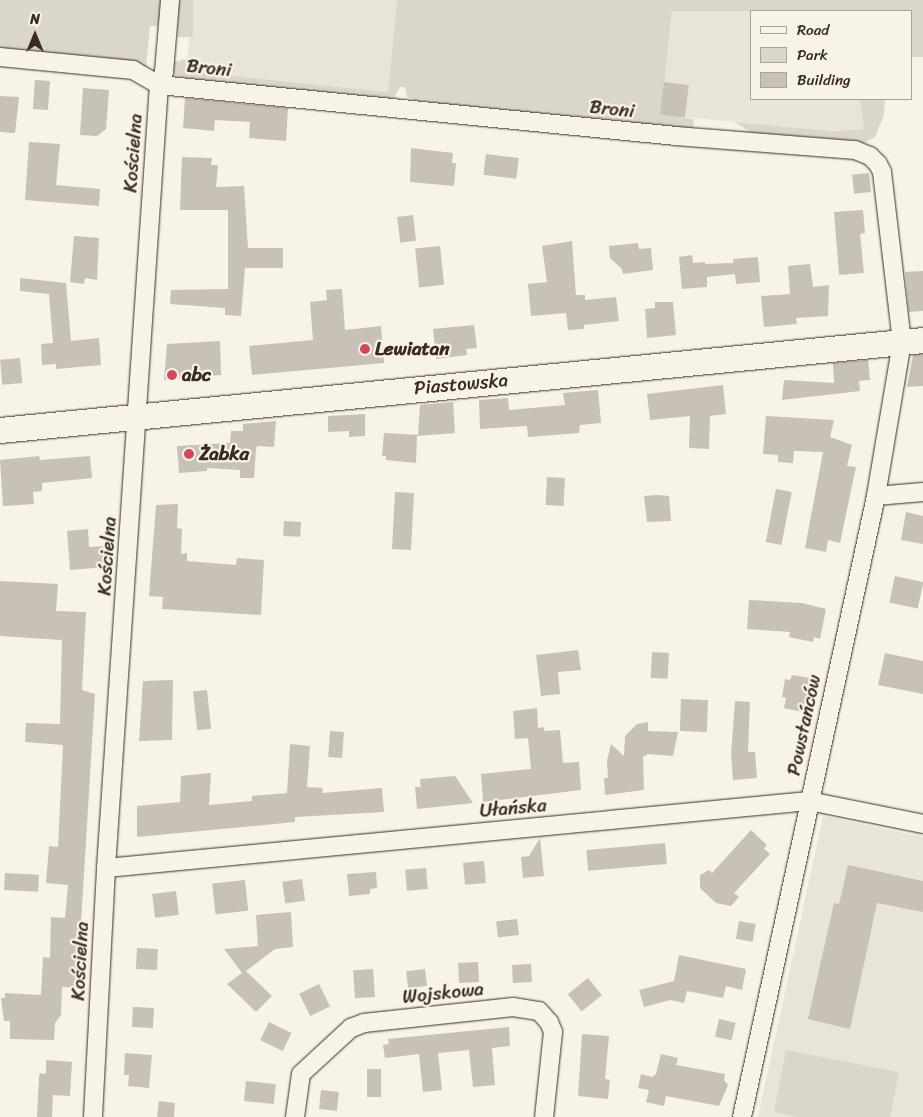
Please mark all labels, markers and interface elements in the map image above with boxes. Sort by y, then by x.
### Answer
text: N [30,7,40,32]
north arrow [10,10,60,60]
legend [750,10,913,100]
text: Road [797,17,829,43]
text: Park [797,42,828,68]
street label: Broni [185,54,233,82]
text: Building [797,67,851,93]
street label: Broni [588,95,636,123]
street label: Kościelna [119,113,147,193]
place label: Lewiatan [375,338,450,360]
marker: Lewiatan [359,343,371,355]
place label: abc [182,364,211,386]
marker: abc [166,369,178,381]
street label: Piastowska [413,369,509,399]
place label: Żabka [199,443,249,465]
marker: Żabka [183,448,195,460]
street label: Kościelna [93,516,121,596]
street label: Powstańców [782,672,826,778]
street label: Ułańska [479,794,547,822]
street label: Kościelna [67,921,93,1001]
street label: Wojskowa [401,977,485,1009]

